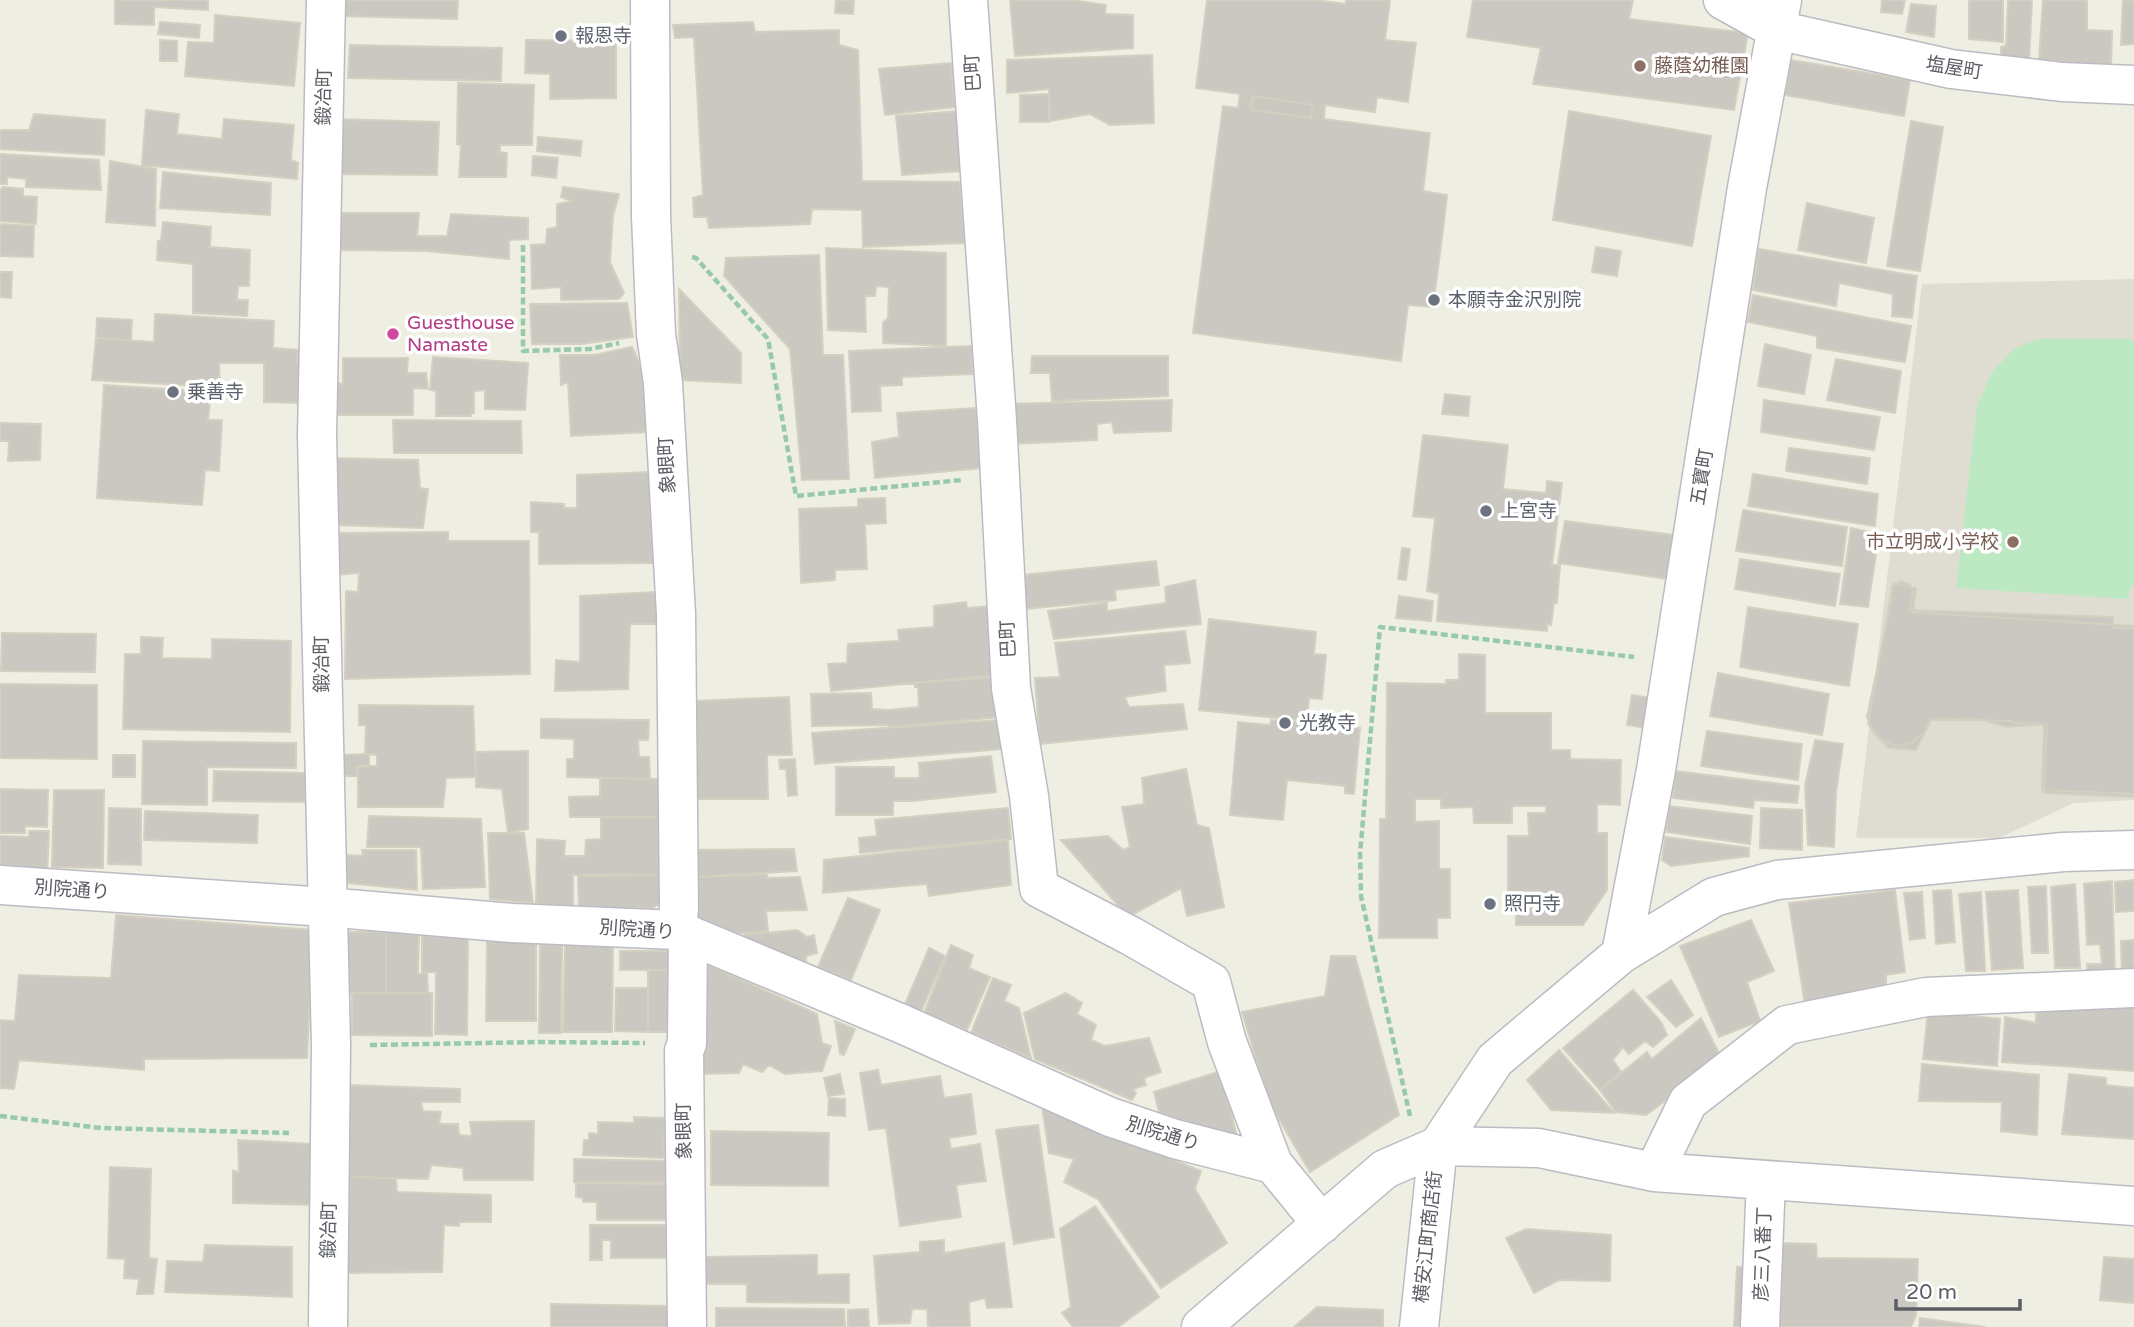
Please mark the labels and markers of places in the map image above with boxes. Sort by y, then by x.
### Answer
place label: 報恩寺 [575,25,632,47]
marker: 報恩寺 [553,28,569,44]
place label: 藤蔭幼稚園 [1654,55,1749,77]
marker: 藤蔭幼稚園 [1632,58,1648,74]
place label: 本願寺金沢別院 [1448,289,1581,311]
marker: 本願寺金沢別院 [1426,292,1442,308]
place label: Guesthouse Namaste [407,312,515,356]
marker: Guesthouse Namaste [385,326,401,342]
place label: 乗善寺 [187,381,244,403]
marker: 乗善寺 [165,384,181,400]
place label: 上宮寺 [1500,500,1557,522]
marker: 上宮寺 [1478,503,1494,519]
place label: 市立明成小学校 [1866,531,1999,553]
marker: 市立明成小学校 [2005,534,2021,550]
place label: 光教寺 [1299,712,1356,734]
marker: 光教寺 [1277,715,1293,731]
place label: 照円寺 [1504,893,1561,915]
marker: 照円寺 [1482,896,1498,912]

